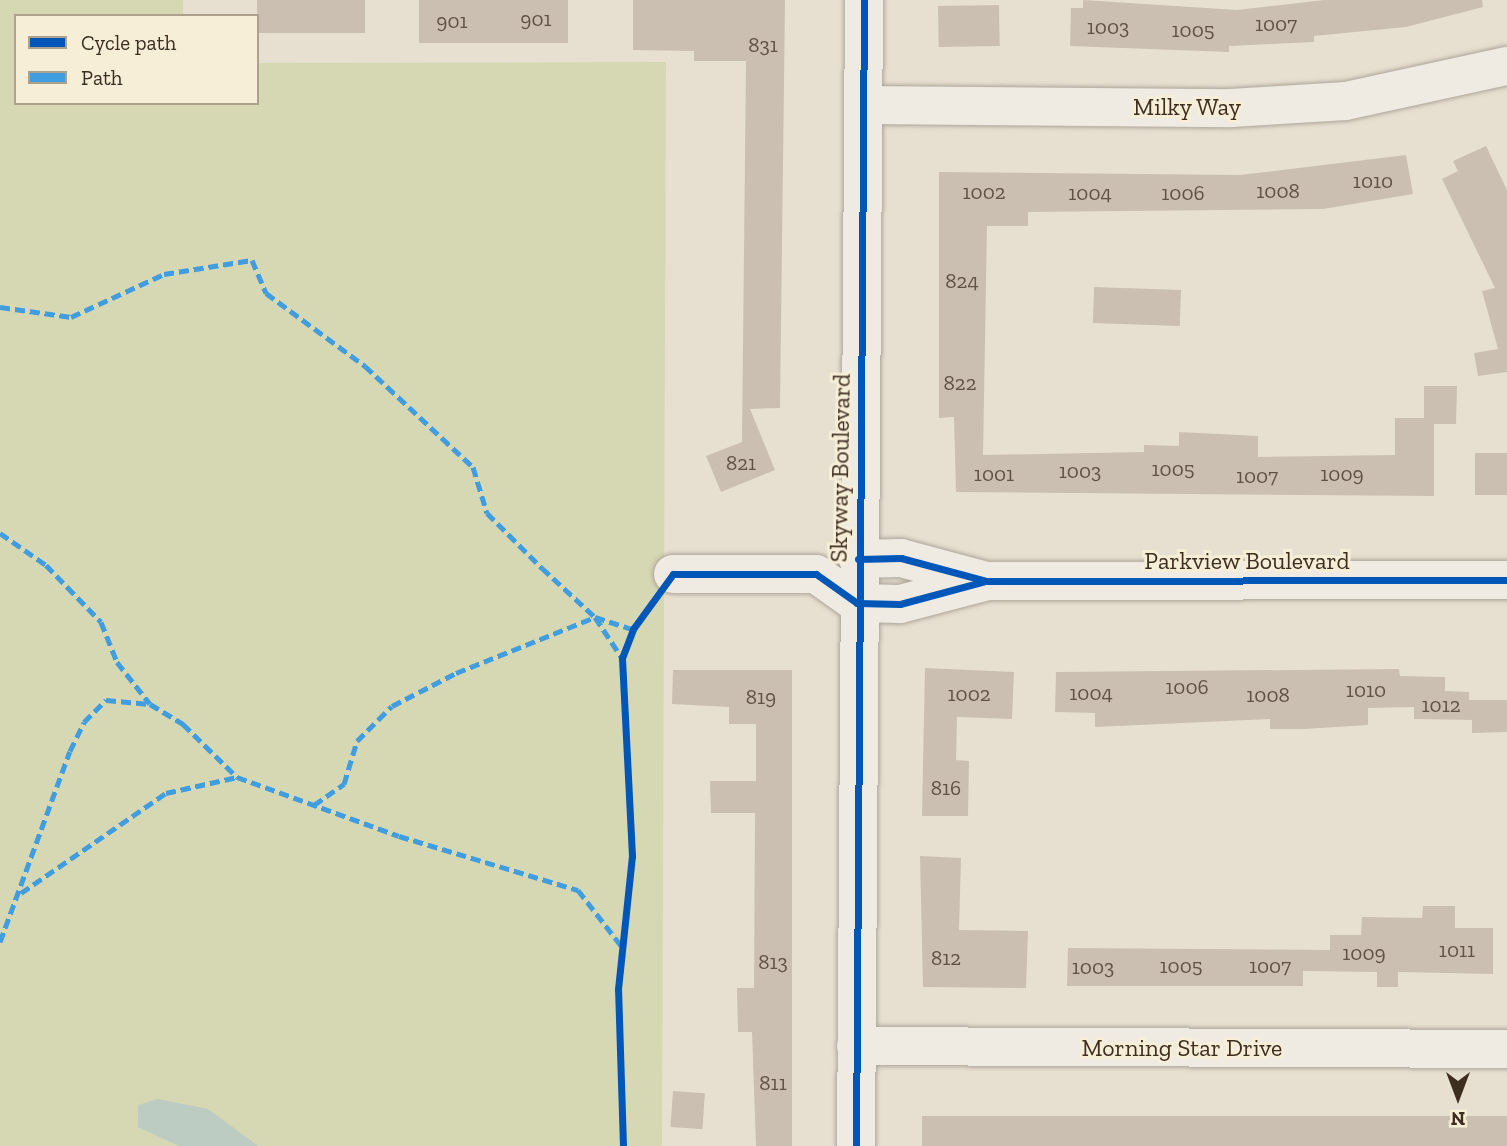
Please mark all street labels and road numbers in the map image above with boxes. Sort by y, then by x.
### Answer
street label: Milky Way [1132,93,1242,121]
street label: Skyway Boulevard [824,373,856,563]
street label: Parkview Boulevard [1144,547,1350,575]
street label: Morning Star Drive [1081,1034,1283,1062]

